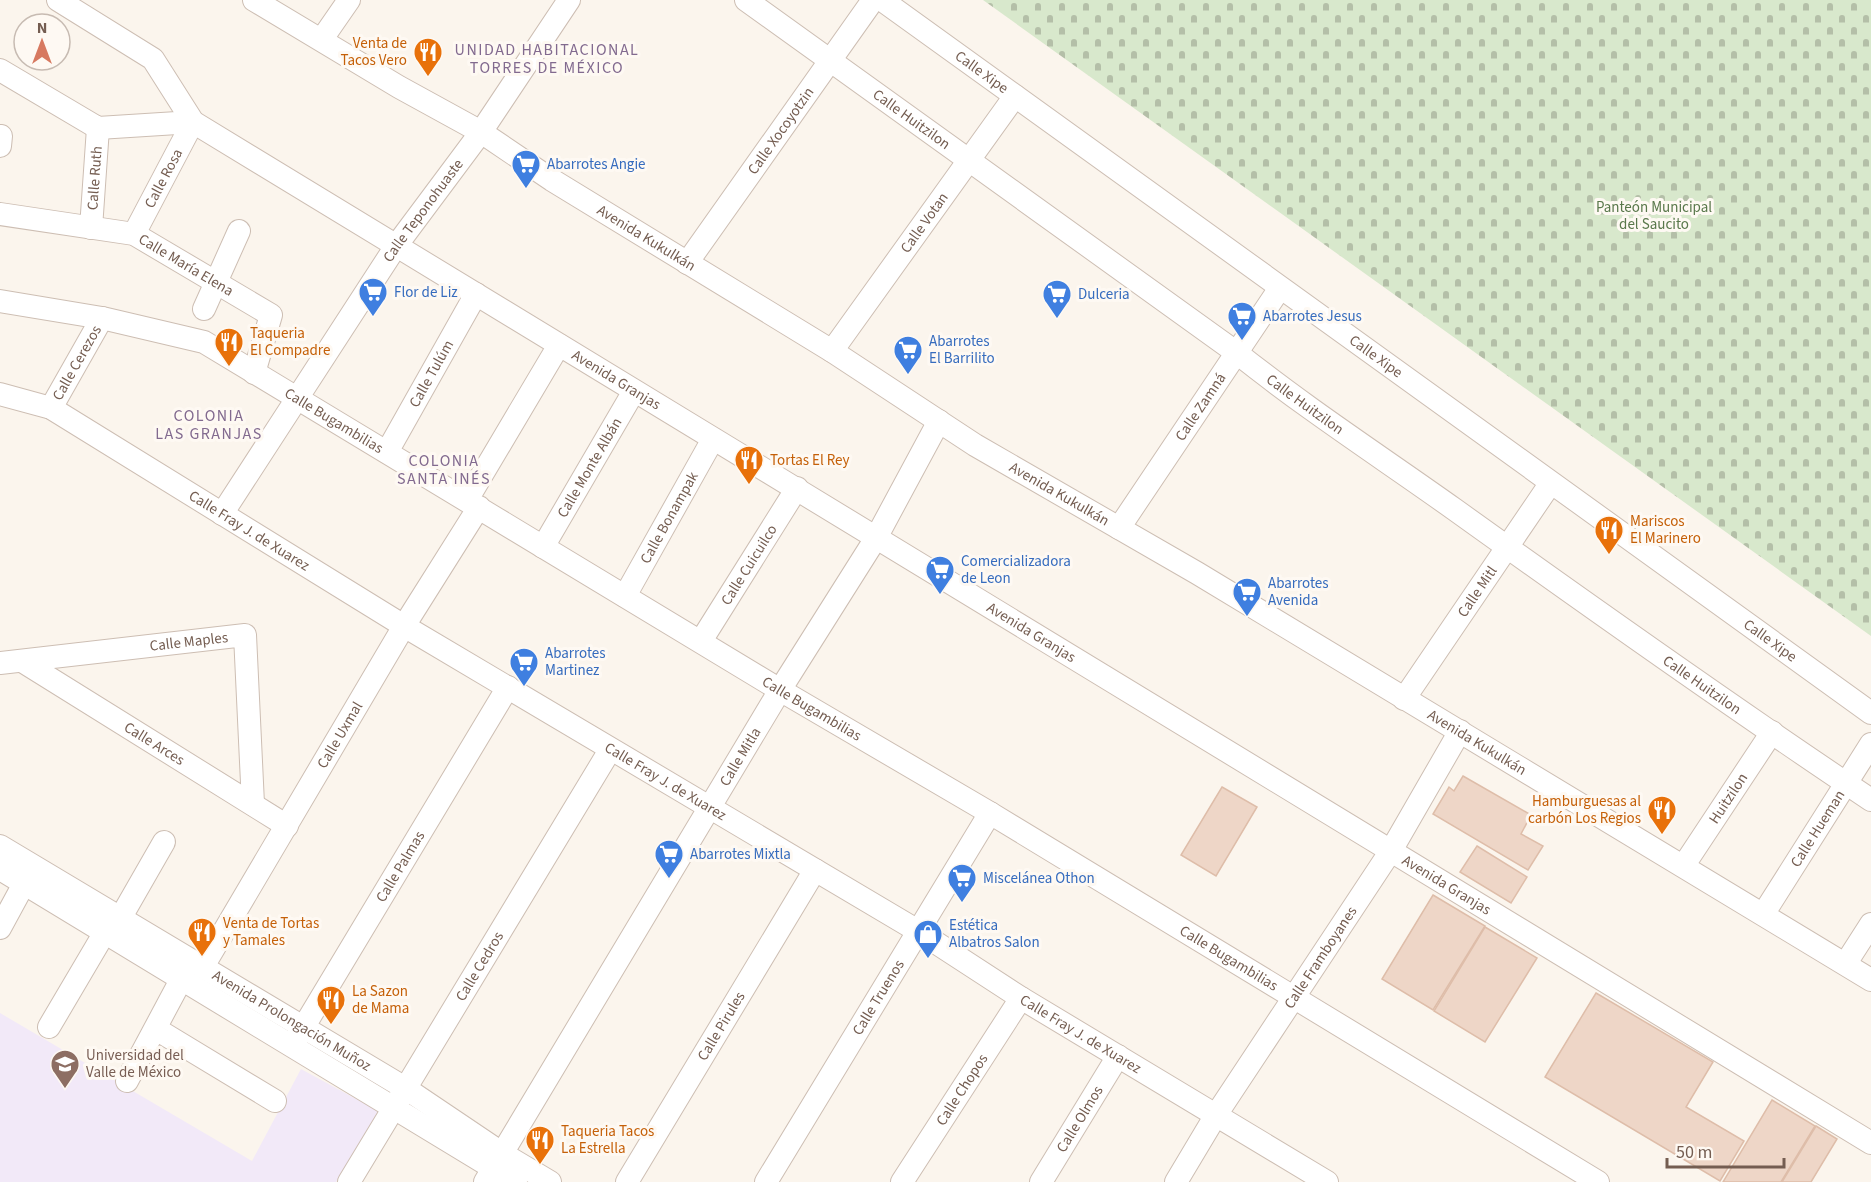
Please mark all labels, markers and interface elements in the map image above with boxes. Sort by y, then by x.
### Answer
north arrow [12,12,72,72]
text: N [37,17,47,39]
place label: Venta de Tacos Vero [340,33,407,71]
restaurant icon: Venta de Tacos Vero [412,36,444,78]
district label: UNIDAD HABITACIONAL TORRES DE MÉXICO [455,39,639,79]
street label: Calle Xipe [951,45,1013,98]
street label: Calle Xocoyotzin [742,83,819,179]
street label: Calle Huitzilon [868,84,955,154]
street label: Calle Ruth [82,145,107,211]
street label: Calle Rosa [139,145,188,212]
supermarket icon: Abarrotes Angie [510,148,542,190]
street label: Calle Teponohuaste [378,154,468,266]
place label: Abarrotes Angie [547,154,646,175]
street label: Calle Votan [895,188,953,257]
park label: Panteón Municipal del Saucito [1596,197,1712,235]
street label: Avenida Kukulkán [593,199,700,276]
street label: Calle María Elena [135,228,238,301]
supermarket icon: Flor de Liz [357,276,389,318]
supermarket icon: Dulceria [1041,278,1073,320]
place label: Flor de Liz [394,282,458,303]
place label: Dulceria [1078,284,1130,305]
supermarket icon: Abarrotes Jesus [1226,300,1258,342]
place label: Abarrotes Jesus [1263,306,1362,327]
street label: Calle Cerezos [47,321,106,404]
place label: Taqueria El Compadre [250,323,330,361]
restaurant icon: Taqueria El Compadre [213,326,245,368]
street label: Calle Xipe [1345,330,1407,383]
place label: Abarrotes El Barrilito [929,331,995,369]
supermarket icon: Abarrotes El Barrilito [892,334,924,376]
street label: Calle Tulúm [404,336,459,411]
street label: Avenida Granjas [568,344,665,415]
street label: Calle Zamná [1170,369,1231,445]
street label: Calle Huitzilon [1262,369,1348,440]
street label: Calle Bugambilias [281,383,387,458]
district label: COLONIA LAS GRANJAS [155,405,263,445]
street label: Calle Monte Albán [552,414,627,522]
restaurant icon: Tortas El Rey [733,444,765,486]
district label: COLONIA SANTA INÉS [397,450,491,490]
place label: Tortas El Rey [770,450,850,471]
street label: Avenida Kukulkán [1006,457,1113,531]
street label: Calle Bonampak [635,467,704,567]
street label: Calle Fray J. de Xuarez [185,485,314,576]
place label: Mariscos El Marinero [1630,511,1701,549]
restaurant icon: Mariscos El Marinero [1593,514,1625,556]
street label: Calle Cuicuilco [716,520,782,609]
place label: Comercializadora de Leon [961,551,1071,589]
supermarket icon: Comercializadora de Leon [924,554,956,596]
street label: Calle Mitl [1452,562,1502,621]
place label: Abarrotes Avenida [1268,573,1329,611]
supermarket icon: Abarrotes Avenida [1231,576,1263,618]
street label: Avenida Granjas [983,597,1080,667]
street label: Calle Xipe [1739,614,1801,667]
street label: Calle Maples [149,627,229,656]
place label: Abarrotes Martinez [545,643,606,681]
supermarket icon: Abarrotes Martinez [508,646,540,688]
street label: Calle Huitzilon [1659,650,1746,719]
street label: Calle Bugambilias [758,671,865,746]
street label: Calle Uxmal [312,698,368,772]
street label: Avenida Kukulkán [1424,704,1531,780]
street label: Calle Arces [120,717,189,770]
street label: Calle Mitla [714,723,766,790]
street label: Calle Fray J. de Xuarez [601,737,731,826]
street label: Huitzilon [1704,769,1753,828]
street label: Calle Hueman [1785,786,1850,871]
place label: Hamburguesas al carbón Los Regios [1528,791,1641,829]
restaurant icon: Hamburguesas al carbón Los Regios [1646,794,1678,836]
street label: Calle Palmas [370,827,430,906]
supermarket icon: Abarrotes Mixtla [653,838,685,880]
place label: Abarrotes Mixtla [690,844,791,865]
street label: Avenida Granjas [1398,850,1495,920]
supermarket icon: Miscelánea Othon [946,862,978,904]
place label: Miscelánea Othon [983,868,1095,889]
street label: Calle Framboyanes [1279,902,1362,1013]
place label: Venta de Tortas y Tamales [223,913,319,951]
place label: Estética Albatros Salon [949,915,1040,953]
restaurant icon: Venta de Tortas y Tamales [186,916,218,958]
shop icon: Estética Albatros Salon [912,918,944,960]
street label: Calle Bugambilias [1176,920,1282,996]
street label: Calle Cedros [450,927,508,1005]
street label: Calle Truenos [847,956,909,1039]
street label: Avenida Prolongación Muñoz [208,965,375,1076]
place label: La Sazon de Mama [352,981,409,1019]
restaurant icon: La Sazon de Mama [315,984,347,1026]
street label: Calle Pirules [692,988,750,1065]
street label: Calle Fray J. de Xuarez [1016,989,1145,1079]
place label: Universidad del Valle de México [86,1045,184,1083]
school or university icon: Universidad del Valle de México [49,1048,81,1090]
street label: Calle Chopos [931,1050,993,1130]
street label: Calle Olmos [1051,1081,1108,1156]
place label: Taqueria Tacos La Estrella [561,1121,654,1159]
restaurant icon: Taqueria Tacos La Estrella [524,1124,556,1166]
scale bar [1667,1131,1784,1169]
text: 50 m [1676,1140,1712,1165]

